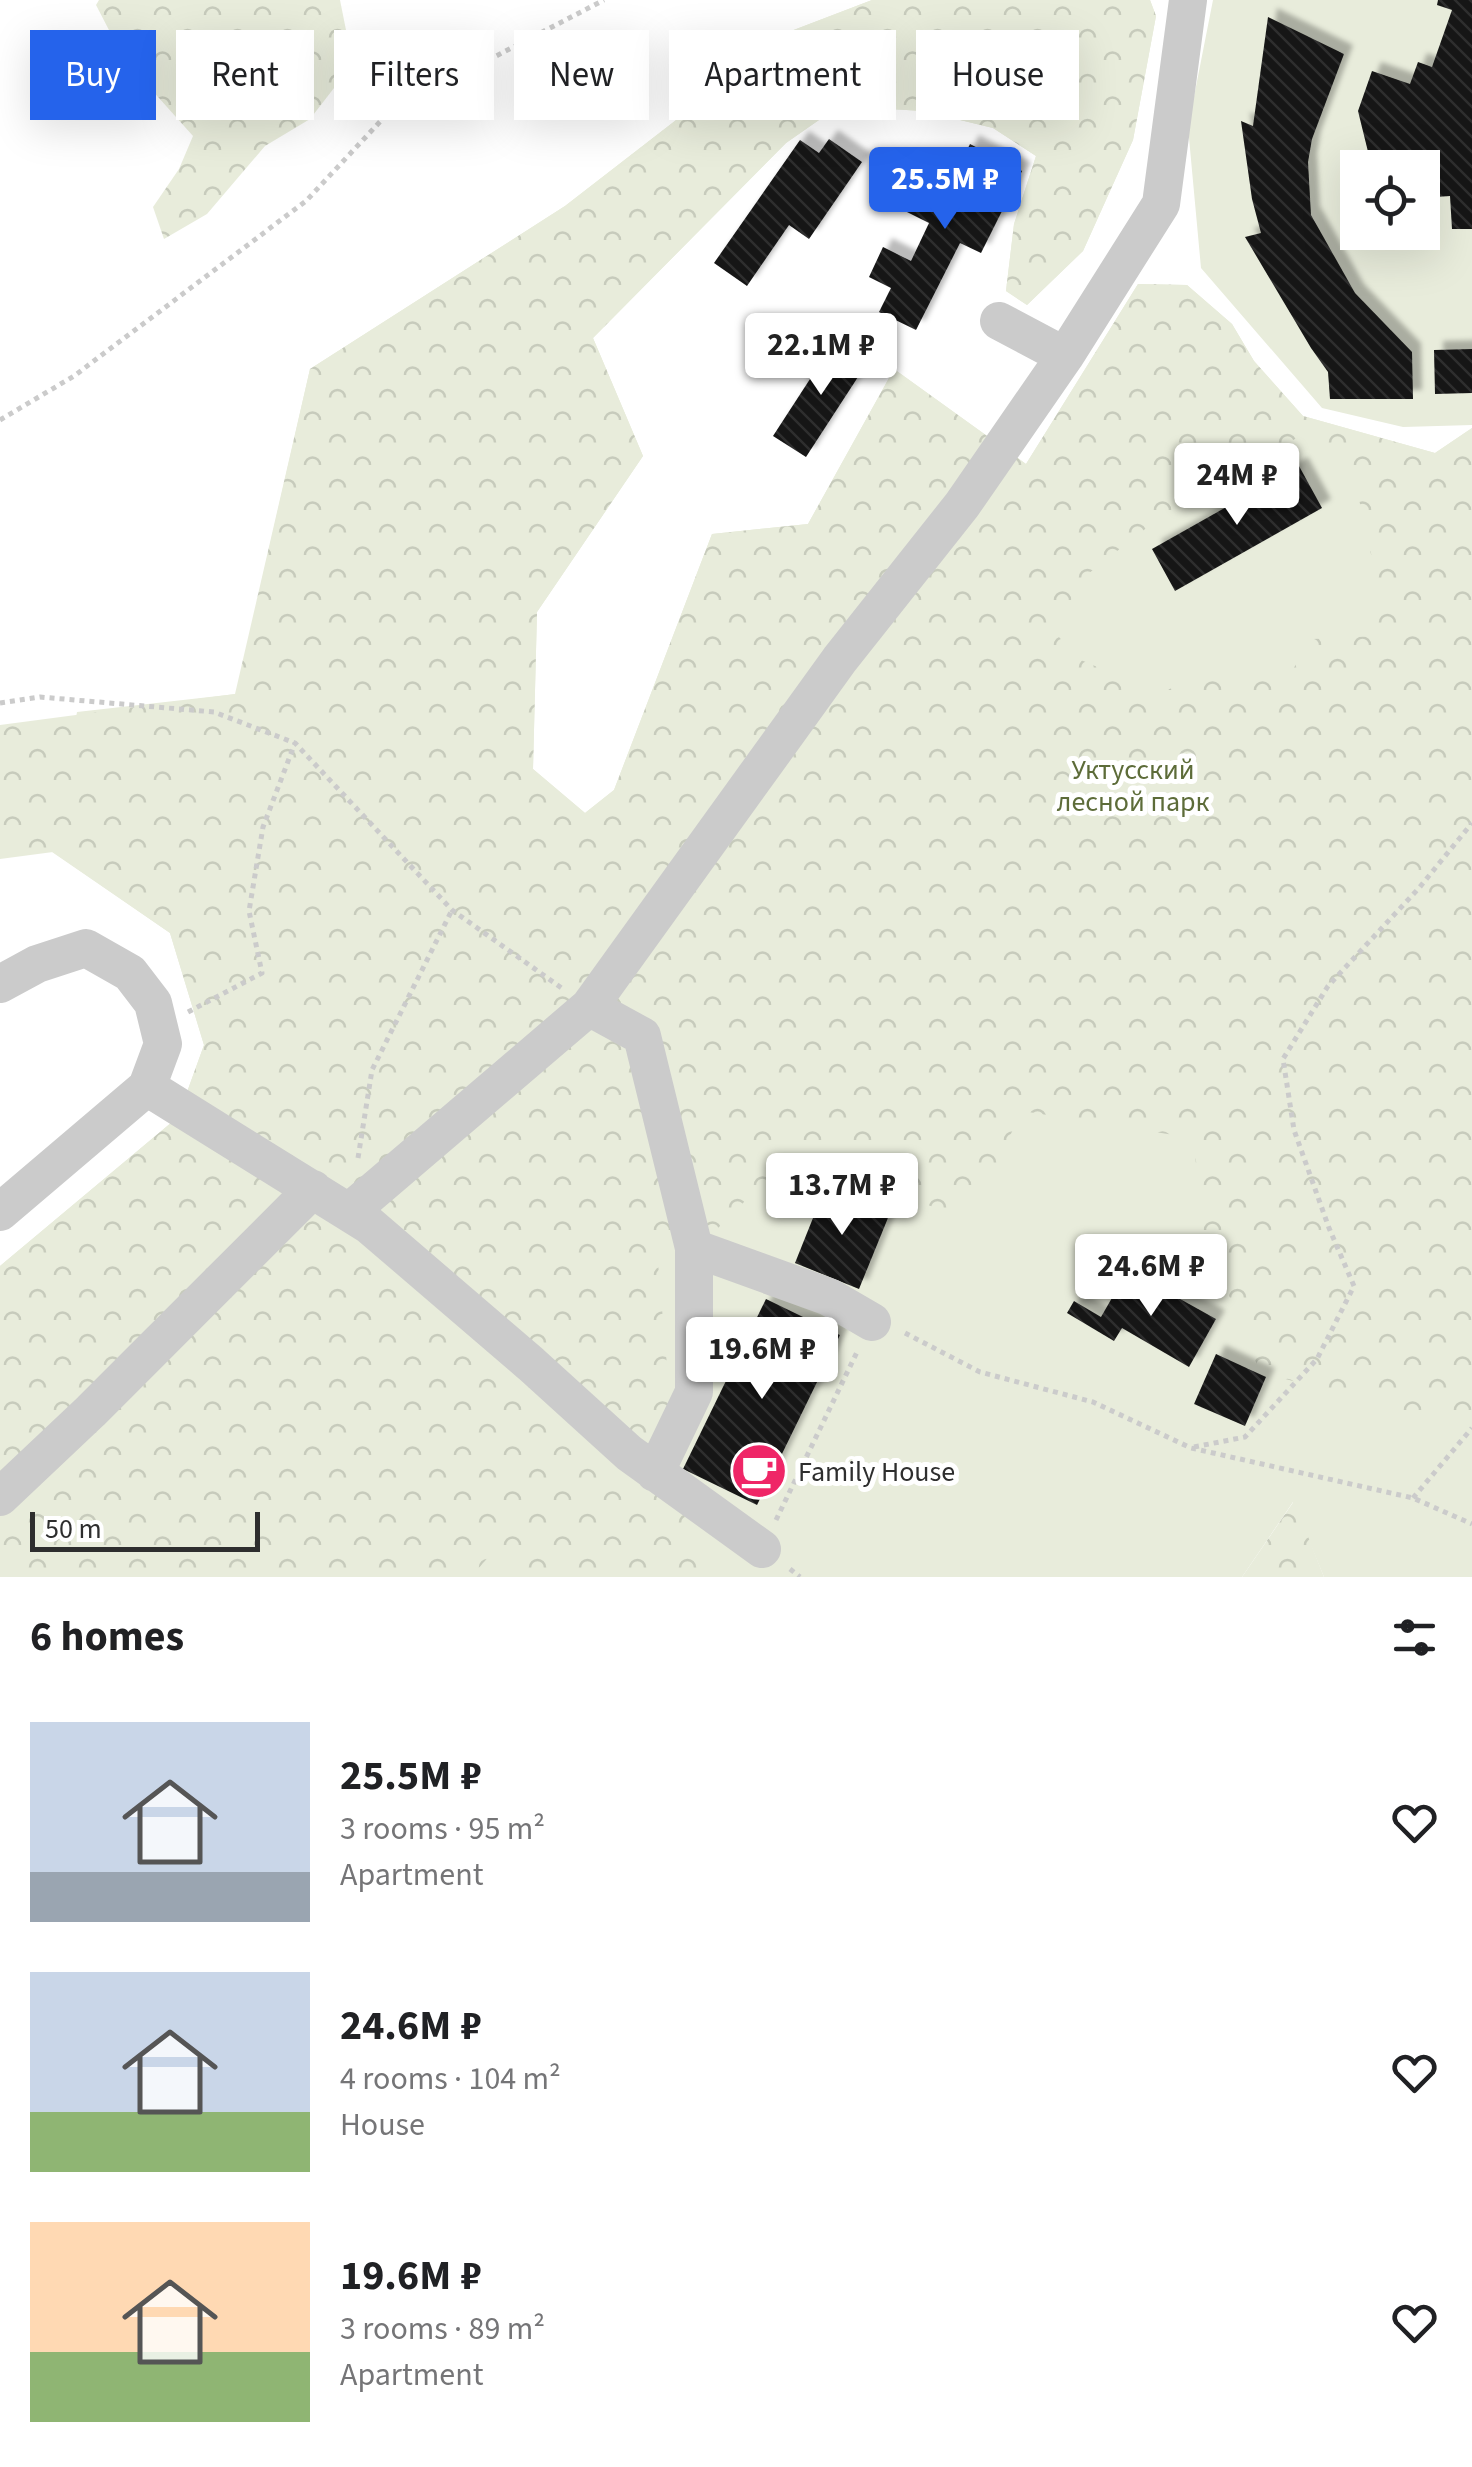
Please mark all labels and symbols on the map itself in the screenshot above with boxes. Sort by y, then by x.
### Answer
pin: 25.5M ₽ [853,147,1037,232]
pin: 22.1M ₽ [729,313,913,398]
pin: 24M ₽ [1167,443,1307,528]
park label: Уктусский лесной парк [1057,750,1210,822]
pin: 13.7M ₽ [750,1153,934,1238]
pin: 24.6M ₽ [1059,1234,1243,1319]
pin: 19.6M ₽ [670,1317,854,1402]
cafe icon: Family House [729,1441,789,1501]
place label: Family House [798,1452,955,1492]
scale bar [30,1507,260,1552]

